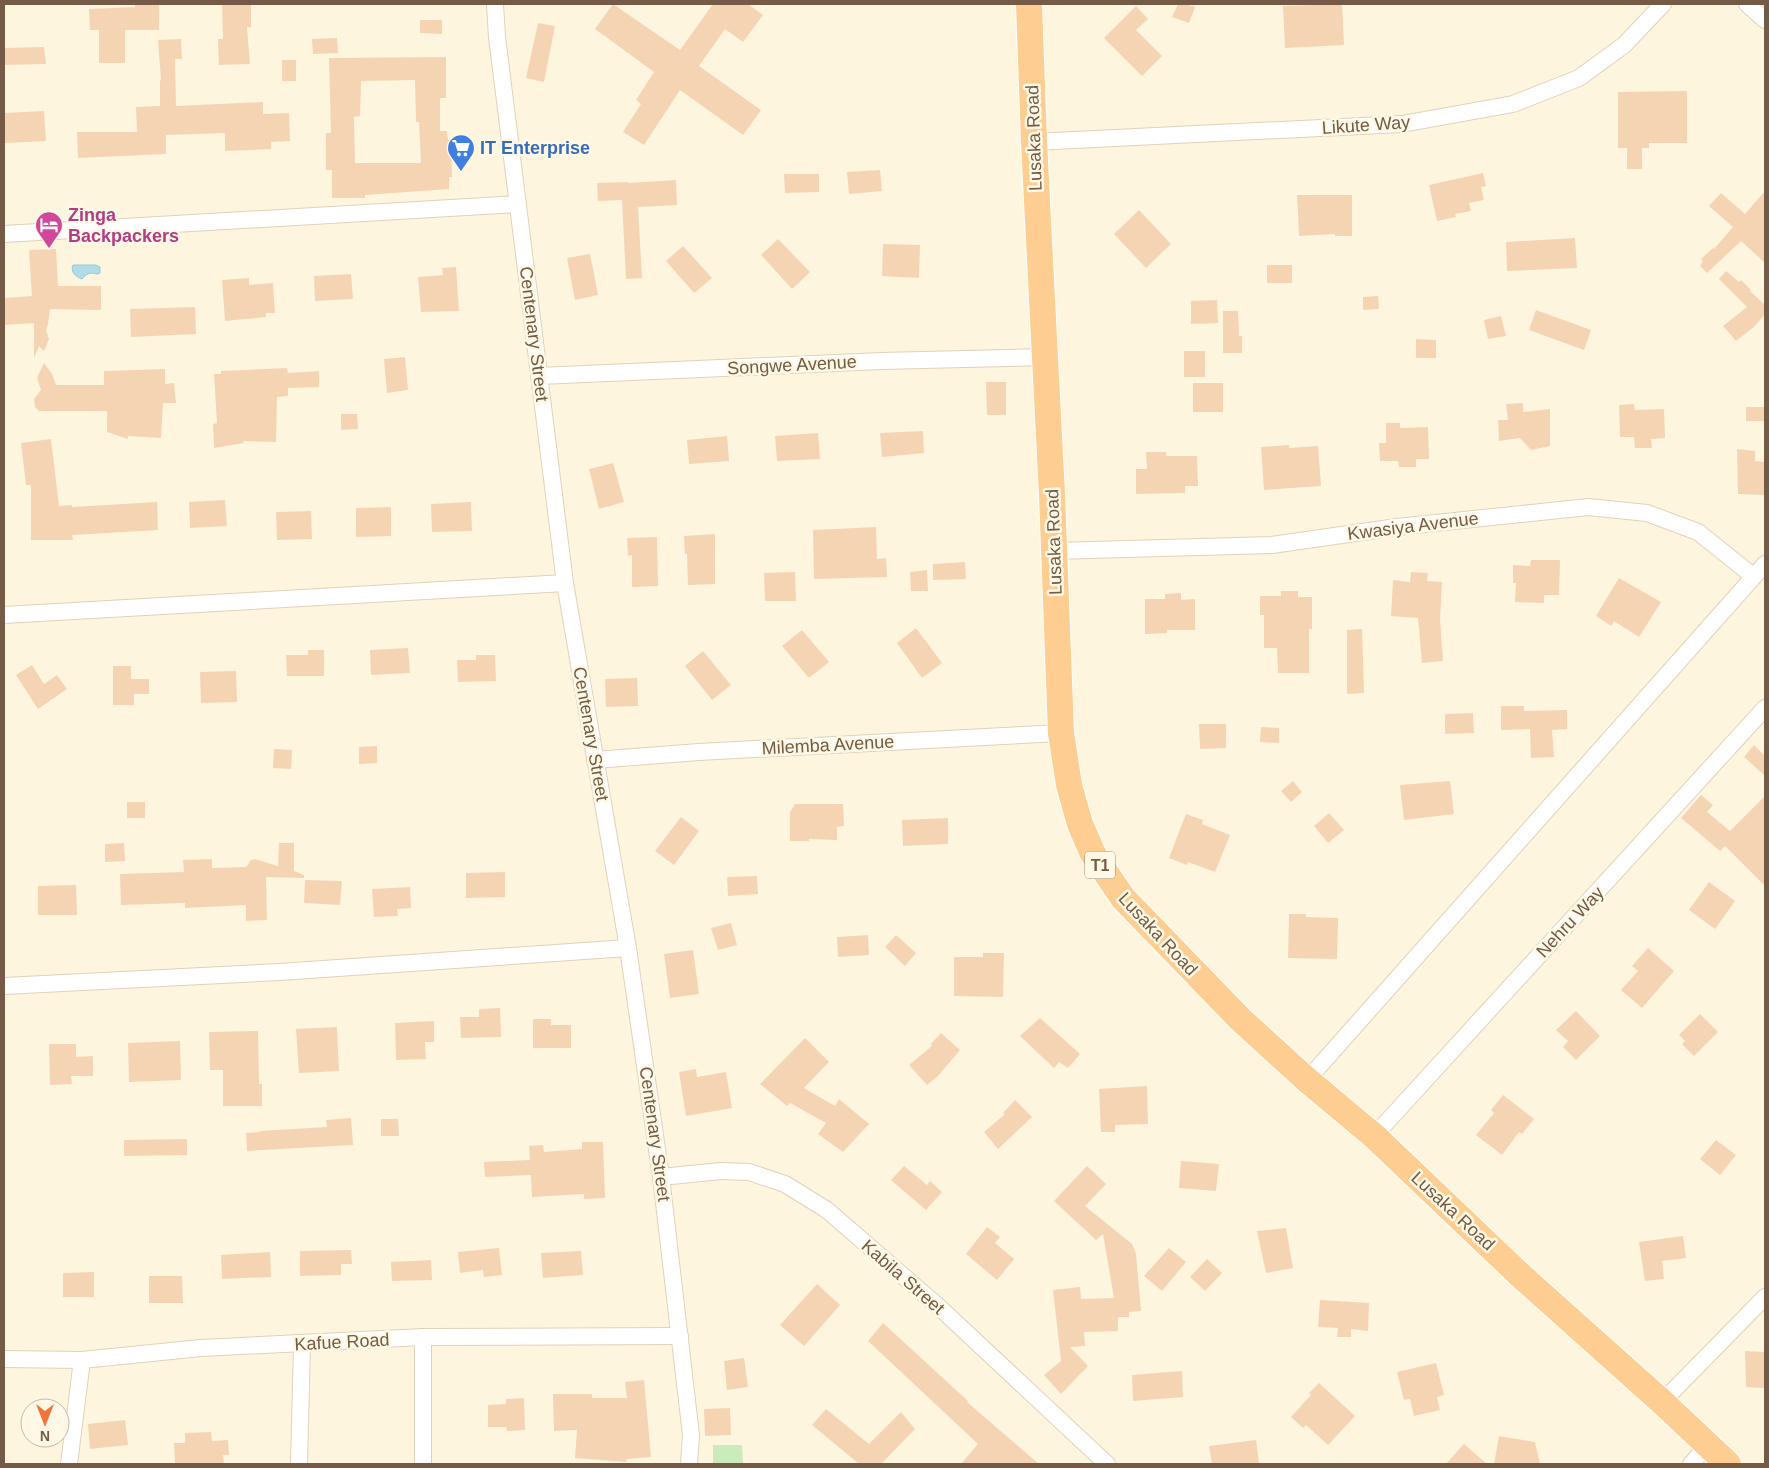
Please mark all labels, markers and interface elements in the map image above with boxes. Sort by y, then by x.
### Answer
street label: Lusaka Road [1022,85,1046,191]
street label: Likute Way [1321,112,1411,138]
supermarket icon: IT Enterprise [446,133,476,172]
place label: IT Enterprise [480,138,590,158]
place label: Zinga Backpackers [68,205,179,246]
hotel icon: Zinga Backpackers [34,210,64,249]
street label: Centenary Street [516,265,552,403]
street label: Songwe Avenue [727,352,857,378]
street label: Lusaka Road [1042,489,1066,595]
street label: Kwasiya Avenue [1346,508,1480,544]
street label: Centenary Street [569,665,613,803]
street label: Milemba Avenue [761,732,895,758]
road number: T1 [1085,852,1115,878]
street label: Nehru Way [1532,883,1608,961]
street label: Lusaka Road [1115,888,1201,980]
street label: Centenary Street [636,1065,674,1203]
street label: Lusaka Road [1407,1168,1499,1254]
street label: Kabila Street [858,1236,948,1318]
street label: Kafue Road [294,1330,390,1354]
north arrow [20,1398,70,1448]
text: N [40,1428,50,1444]

